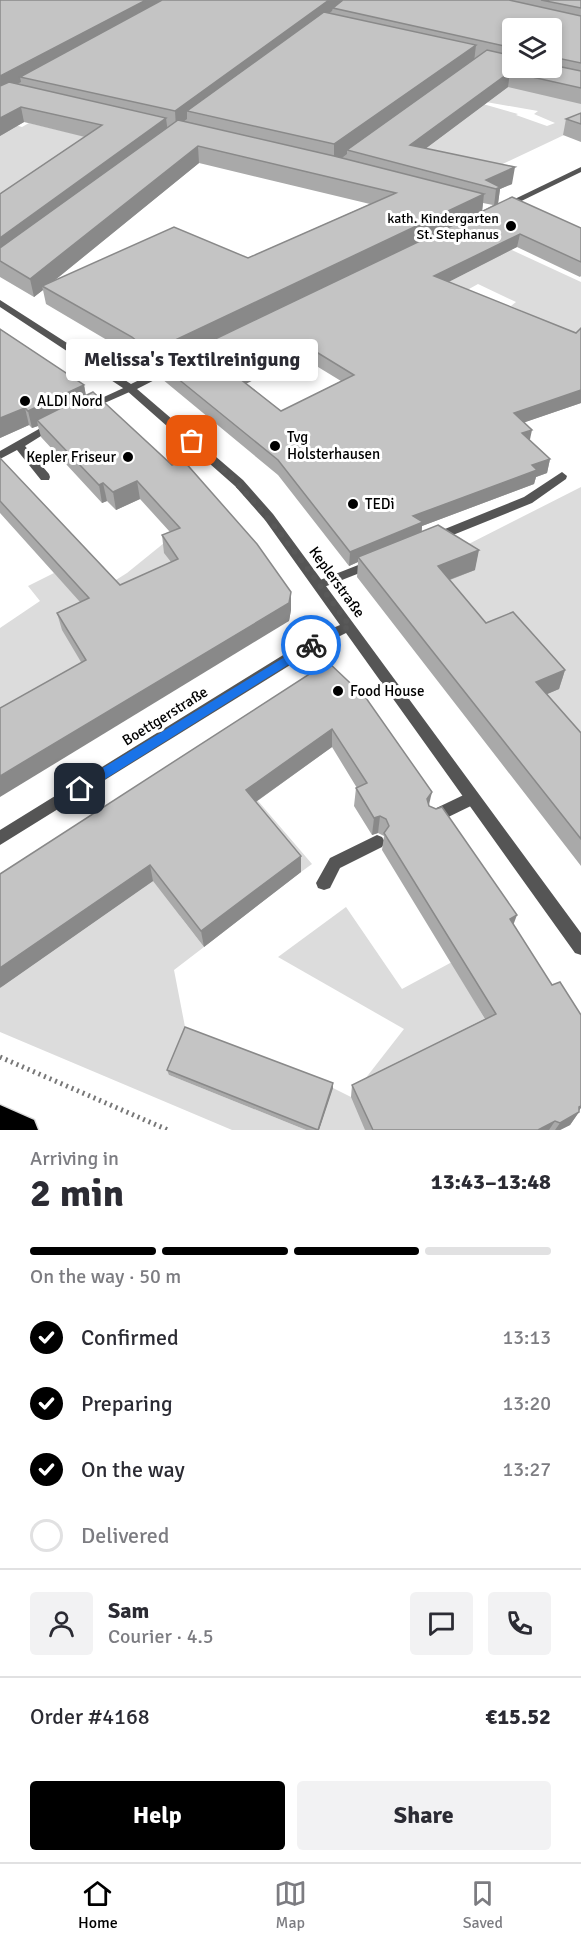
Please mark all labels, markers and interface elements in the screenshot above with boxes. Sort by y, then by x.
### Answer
map controls [502,18,562,78]
button: layers [502,18,562,78]
place label: kath. Kindergarten St. Stephanus [387,210,499,243]
marker: kath. Kindergarten St. Stephanus [504,219,518,233]
callout: Melissa's Textilreinigung [66,339,318,381]
text: Melissa's Textilreinigung [84,347,300,372]
place label: ALDI Nord [37,392,103,410]
marker: ALDI Nord [18,394,32,408]
pin [166,415,217,466]
icon: bag [175,424,208,457]
place label: Tvg Holsterhausen [287,428,380,463]
marker: Tvg Holsterhausen [268,439,282,453]
place label: Kepler Friseur [26,448,116,466]
marker: Kepler Friseur [121,450,135,464]
place label: TEDi [365,495,395,513]
marker: TEDi [346,497,360,511]
street label: Keplerstraße [305,543,369,621]
courier [281,615,341,675]
icon: bike [295,629,328,662]
place label: Food House [350,682,424,700]
street label: Boettgerstraße [119,683,211,749]
marker: Food House [331,684,345,698]
pin [54,763,105,814]
icon: home [63,772,96,805]
text: Arriving in [30,1146,119,1171]
text: 13:43–13:48 [431,1168,551,1195]
text: 2 min [30,1169,124,1217]
text: On the way · 50 m [30,1264,181,1289]
icon: check [30,1321,63,1354]
text: Confirmed [81,1324,179,1351]
text: 13:13 [502,1325,551,1350]
icon: check [30,1387,63,1420]
text: Preparing [81,1390,173,1417]
text: 13:20 [502,1391,551,1416]
icon: check [30,1453,63,1486]
text: On the way [81,1456,185,1483]
text: 13:27 [502,1457,551,1482]
text: Delivered [81,1522,169,1549]
button: person [30,1592,93,1655]
button: chat [410,1592,473,1655]
button: phone [488,1592,551,1655]
text: Sam [108,1597,149,1624]
text: Courier · 4.5 [108,1624,214,1649]
text: Order #4168 [30,1703,150,1730]
text: €15.52 [485,1703,551,1730]
button: Help [30,1781,285,1850]
button: Share [297,1781,551,1850]
tab: Home [78,1877,118,1933]
tab: Map [274,1877,307,1933]
tab: Saved [463,1877,503,1933]

